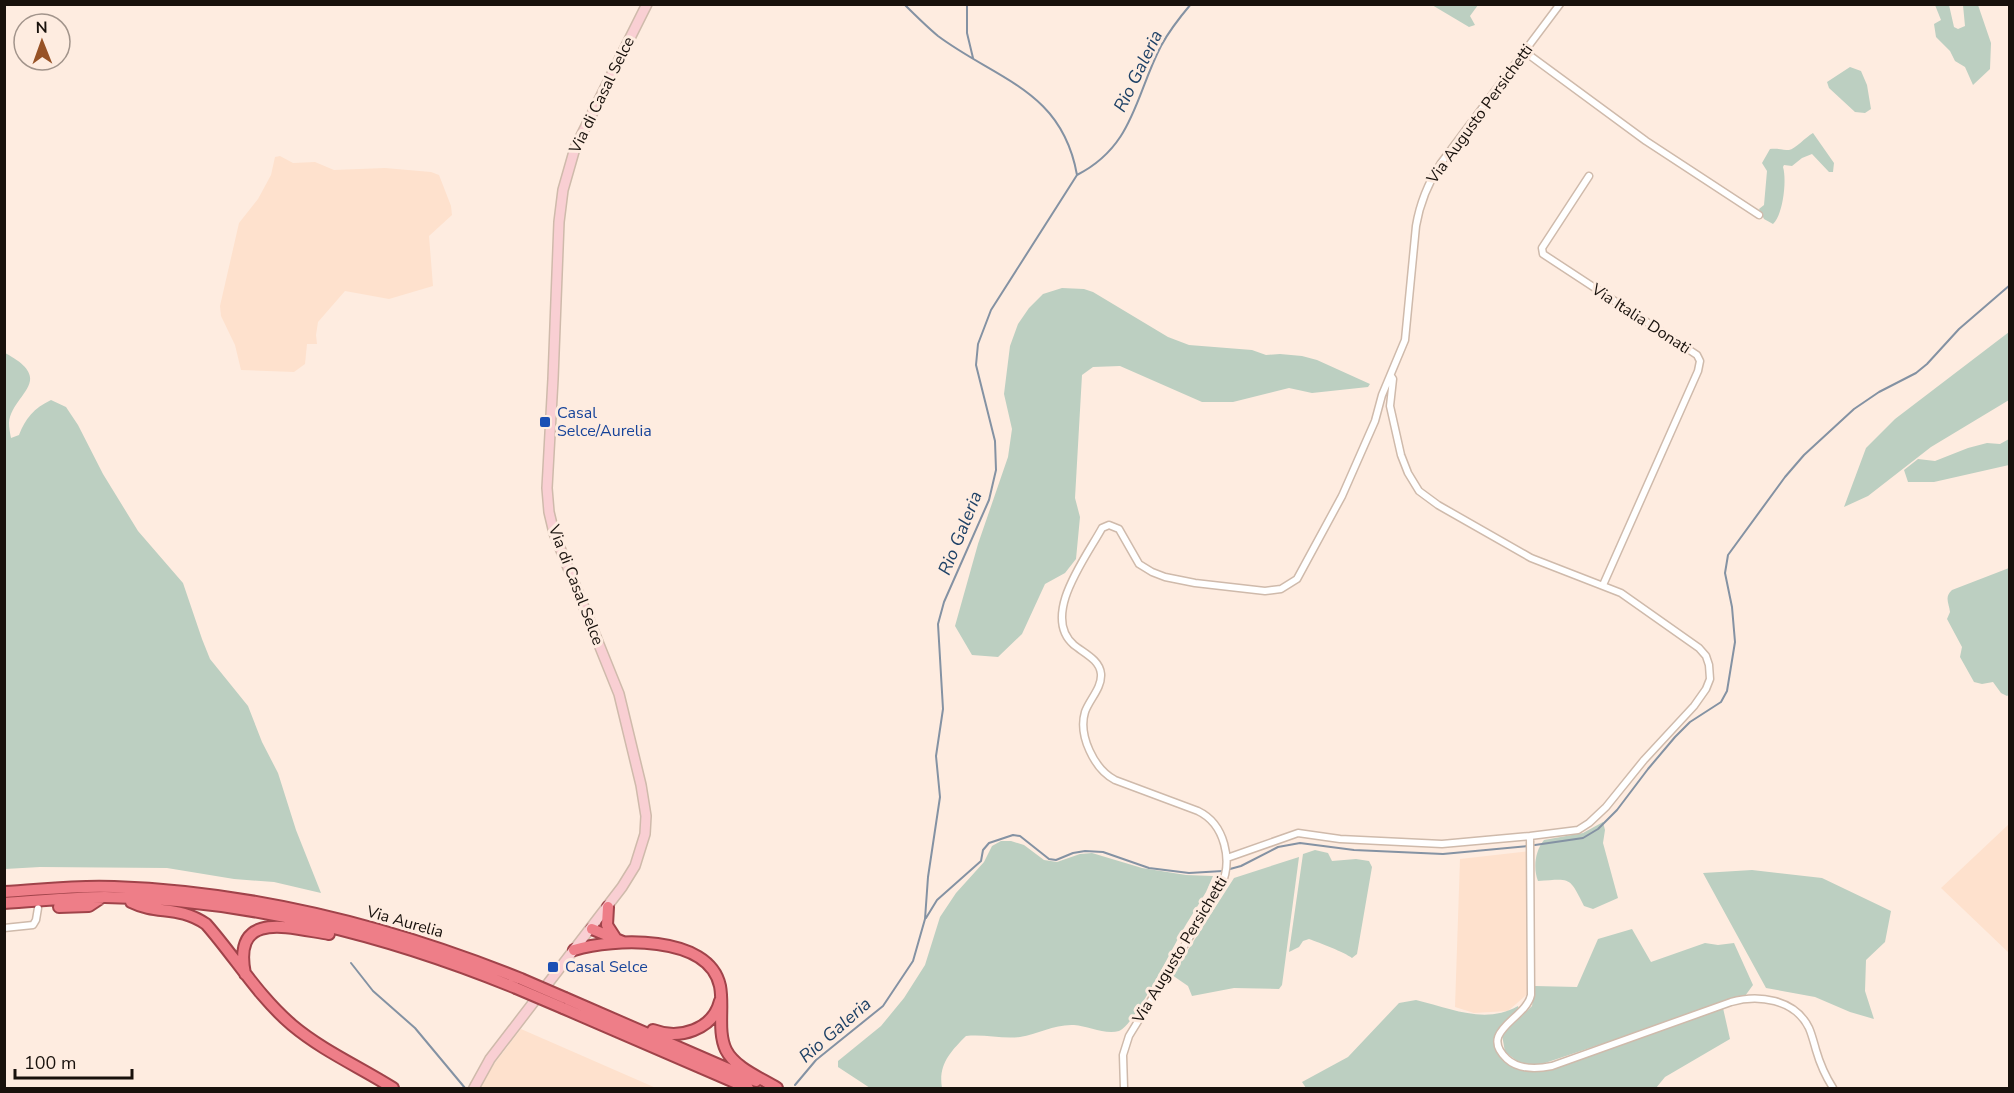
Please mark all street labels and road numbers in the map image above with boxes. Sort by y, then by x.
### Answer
street label: Via di Casal Selce [564,33,640,158]
street label: Via Augusto Persichetti [1421,40,1538,189]
street label: Via Italia Donati [1586,278,1695,359]
street label: Via di Casal Selce [543,521,609,648]
street label: Via Augusto Persichetti [1127,873,1233,1028]
street label: Via Aurelia [363,900,446,943]

